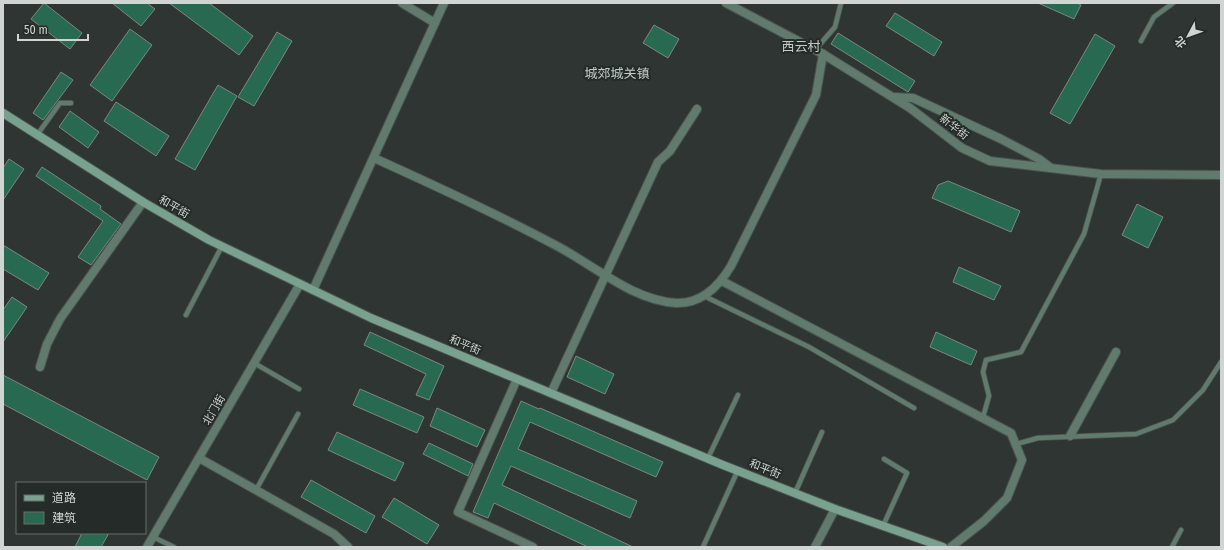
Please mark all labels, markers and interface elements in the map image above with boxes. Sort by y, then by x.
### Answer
scale bar [18,16,88,42]
north arrow [1168,16,1208,56]
text: 50 m [24,23,48,37]
text: 北 [1172,34,1189,51]
district label: 西云村 [781,39,821,54]
district label: 城郊城关镇 [584,66,650,81]
street label: 新华街 [937,112,971,142]
street label: 和平街 [156,193,192,221]
street label: 和平街 [447,333,483,357]
street label: 北门街 [200,392,228,428]
street label: 和平街 [747,457,783,481]
legend [16,482,146,534]
text: 道路 [52,491,76,505]
text: 建筑 [52,511,76,525]

